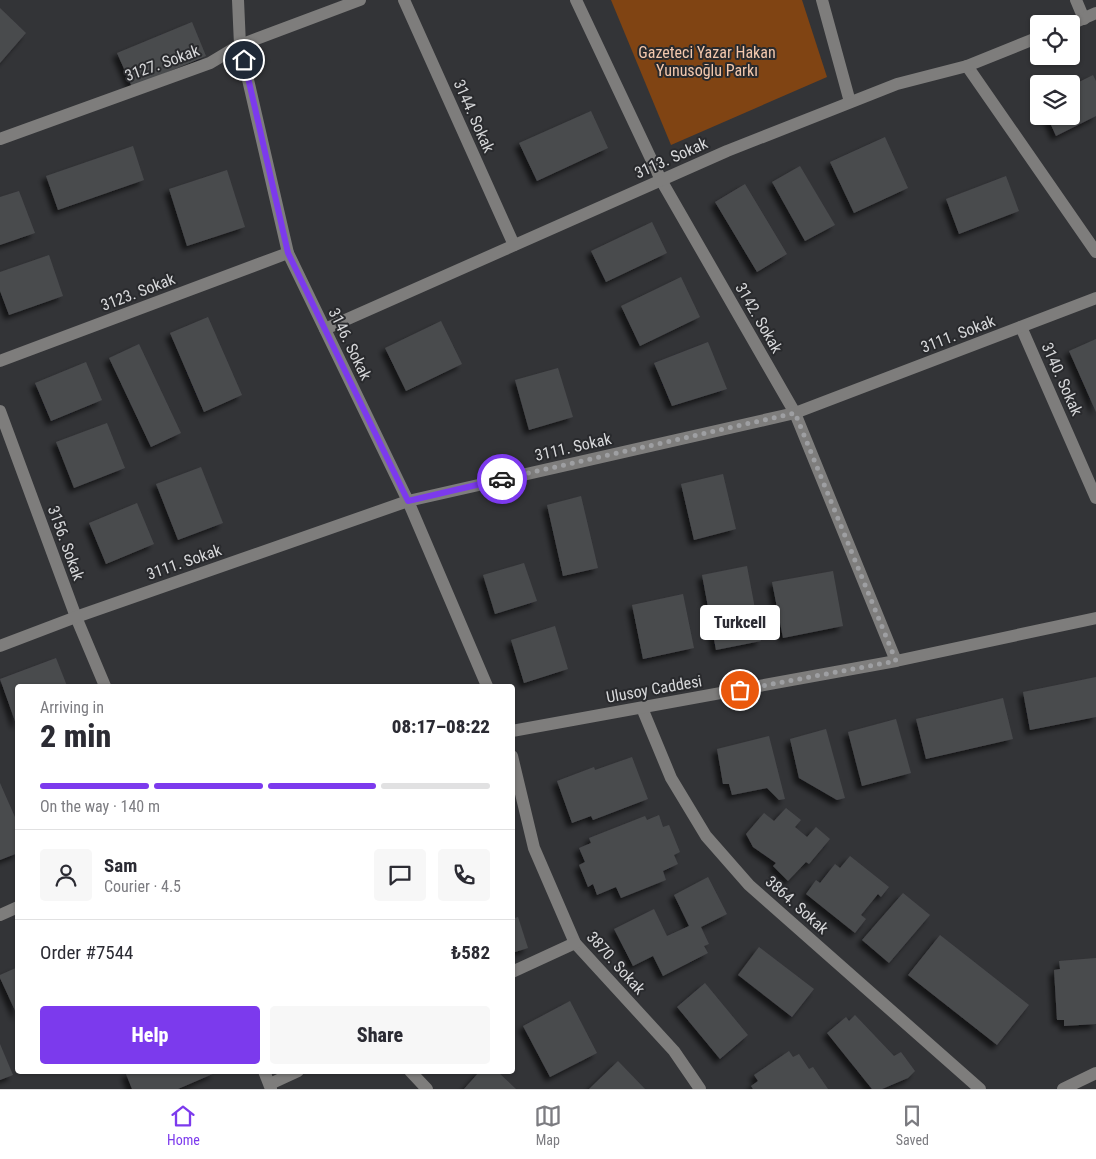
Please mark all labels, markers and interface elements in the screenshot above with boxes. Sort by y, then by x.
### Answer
map controls [1030,15,1080,125]
button: locate [1030,15,1080,65]
pin [223,39,265,81]
street label: 3127. Sokak [122,40,203,85]
park label: Gazeteci Yazar Hakan Yunusoğlu Parkı [638,43,776,80]
icon: home [230,46,258,74]
button: layers [1030,75,1080,125]
street label: 3144. Sokak [449,77,499,156]
street label: 3113. Sokak [632,133,711,183]
street label: 3123. Sokak [98,269,178,315]
street label: 3142. Sokak [731,280,787,357]
street label: 3146. Sokak [324,305,376,384]
street label: 3111. Sokak [918,311,998,357]
street label: 3140. Sokak [1037,340,1087,419]
street label: 3111. Sokak [533,429,614,465]
courier [477,454,527,504]
icon: car [488,465,516,493]
street label: 3156. Sokak [44,503,89,584]
street label: 3111. Sokak [144,540,225,584]
callout: Turkcell [700,605,780,640]
text: Turkcell [714,613,766,632]
pin [719,669,761,711]
street label: Ulusoy Caddesi [605,671,703,707]
icon: bag [726,676,754,704]
text: Arriving in [40,698,104,717]
text: 08:17–08:22 [392,715,490,738]
text: 2 min [40,717,111,755]
text: On the way · 140 m [40,797,160,816]
button: person [40,849,92,901]
button: chat [374,849,426,901]
button: phone [438,849,490,901]
text: Sam [104,854,137,877]
street label: 3864. Sokak [762,872,833,939]
text: Courier · 4.5 [104,877,181,896]
street label: 3870. Sokak [583,928,650,999]
text: Order #7544 [40,941,133,964]
text: ₺582 [451,941,490,964]
button: Help [40,1006,260,1064]
button: Share [270,1006,490,1064]
tab: Home [167,1102,200,1148]
tab: Map [534,1102,562,1148]
tab: Saved [896,1102,929,1148]

